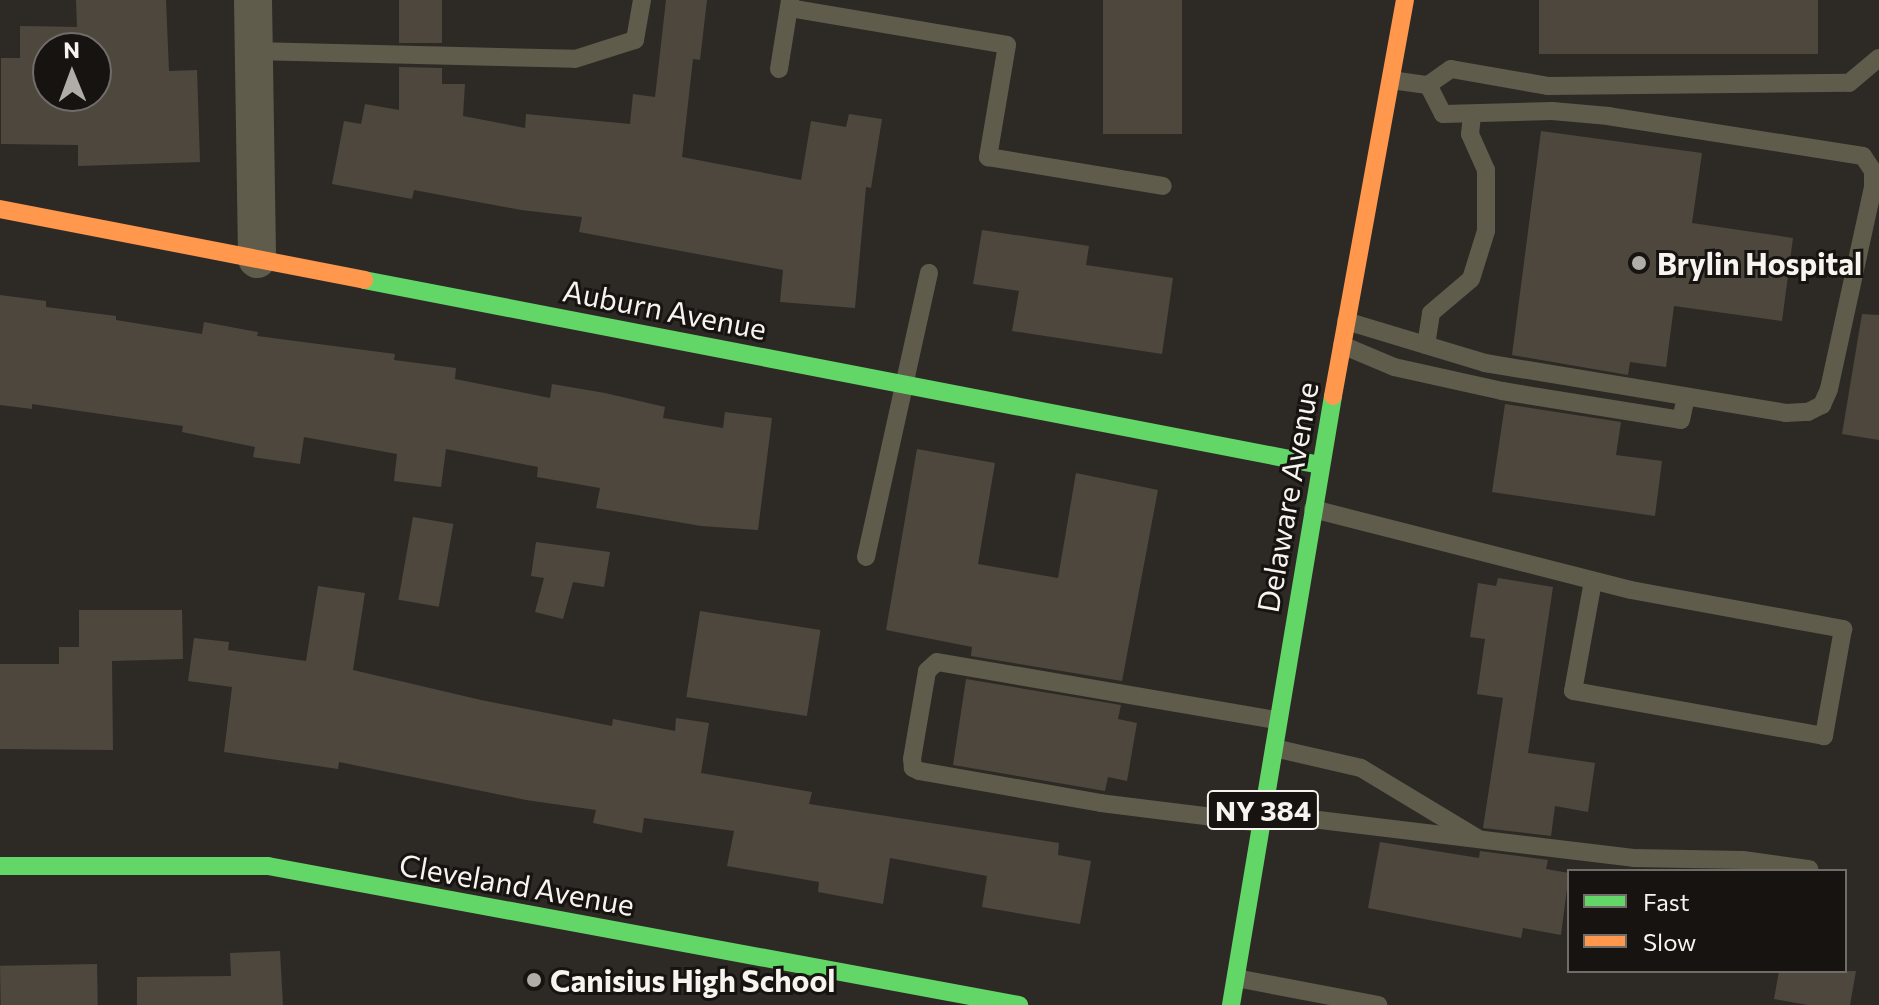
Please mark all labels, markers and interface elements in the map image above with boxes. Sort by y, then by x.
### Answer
north arrow [32,32,112,112]
text: N [63,36,80,63]
place label: Brylin Hospital [1657,245,1862,281]
marker: Brylin Hospital [1628,252,1650,274]
street label: Auburn Avenue [560,272,770,346]
street label: Delaware Avenue [1249,379,1325,615]
road number: NY 384 [1205,786,1321,834]
street label: Cleveland Avenue [397,846,637,922]
legend [1567,869,1847,973]
text: Fast [1643,887,1690,916]
text: Slow [1643,927,1696,956]
place label: Canisius High School [550,962,836,998]
marker: Canisius High School [525,971,543,989]

